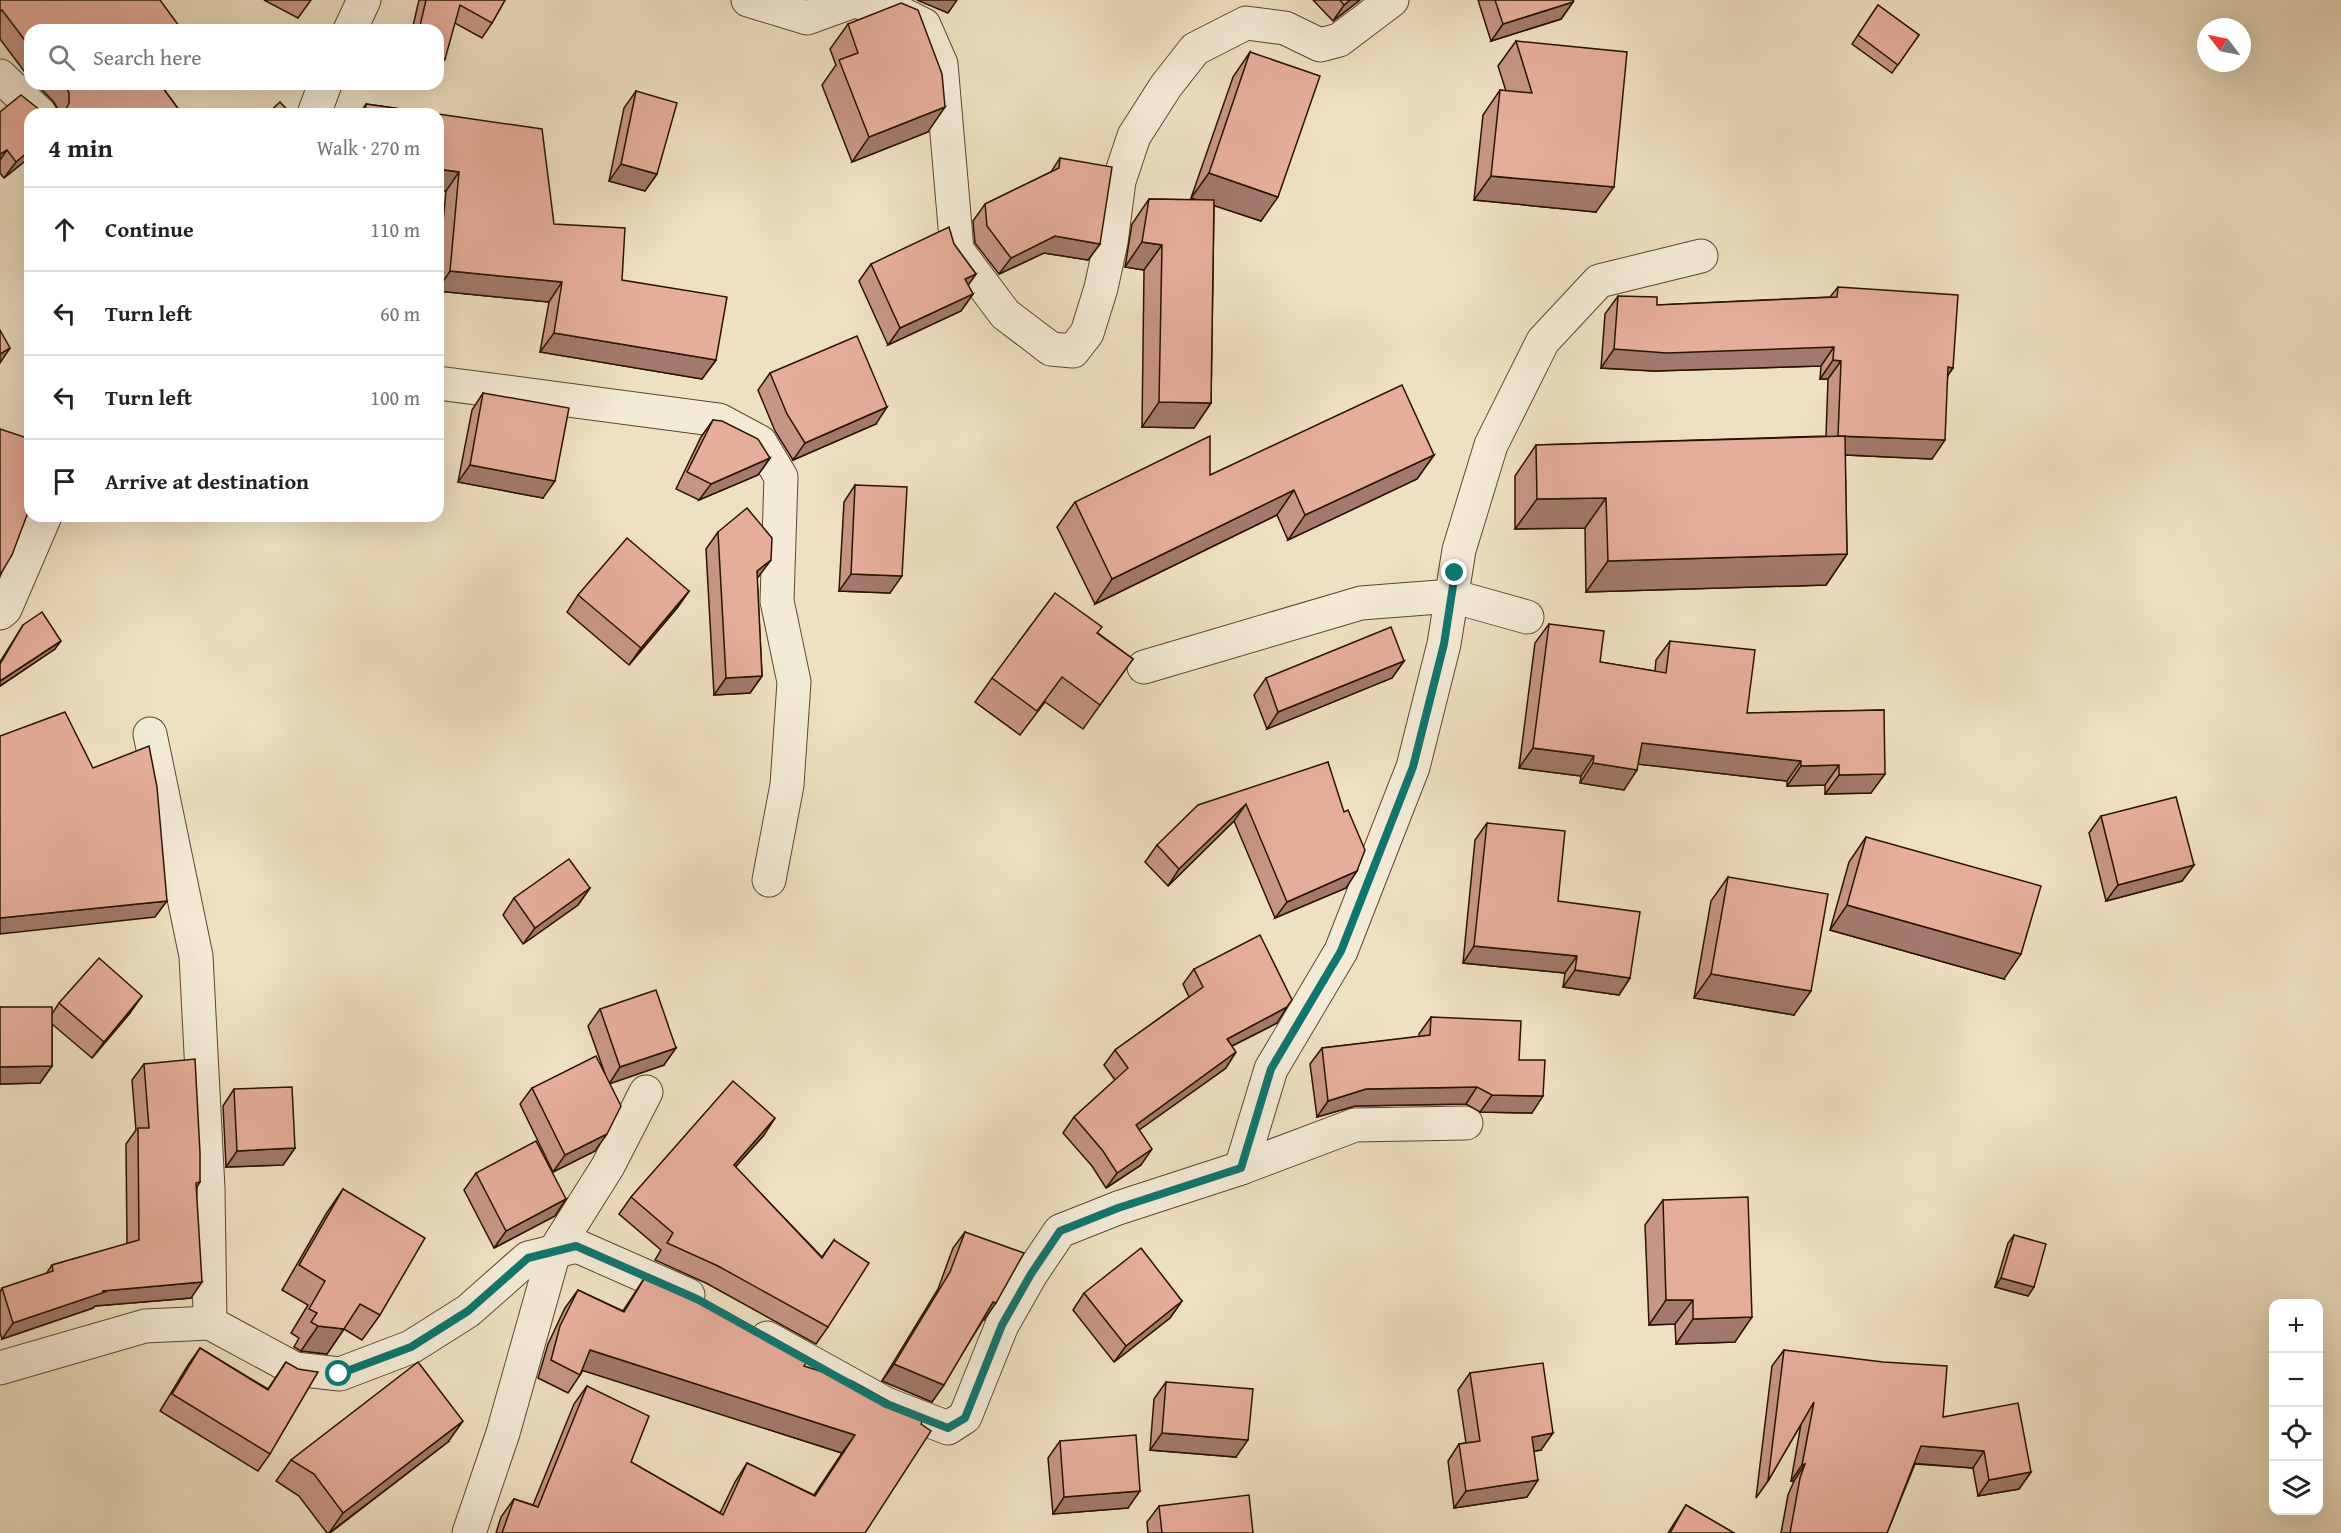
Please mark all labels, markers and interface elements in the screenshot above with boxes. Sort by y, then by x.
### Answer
north arrow [2197,18,2251,72]
search box [24,24,444,90]
icon: search [45,41,78,74]
text: Search here [93,41,202,73]
text: 4 min [48,128,113,167]
text: Walk · 270 m [317,133,420,162]
icon: ahead [48,213,81,246]
text: Continue [105,213,194,245]
text: 110 m [370,215,420,244]
icon: left [48,297,81,330]
text: Turn left [105,297,192,329]
text: 60 m [380,299,420,328]
icon: left [48,381,81,414]
text: Turn left [105,381,192,413]
text: 100 m [370,383,420,412]
icon: arrive [48,465,81,498]
text: Arrive at destination [105,465,309,497]
route end [1441,559,1467,585]
map controls [2269,1299,2323,1515]
button: + [2269,1299,2323,1353]
button: − [2269,1353,2323,1407]
route start [325,1360,351,1386]
button: locate [2269,1407,2323,1461]
button: layers [2269,1461,2323,1515]

